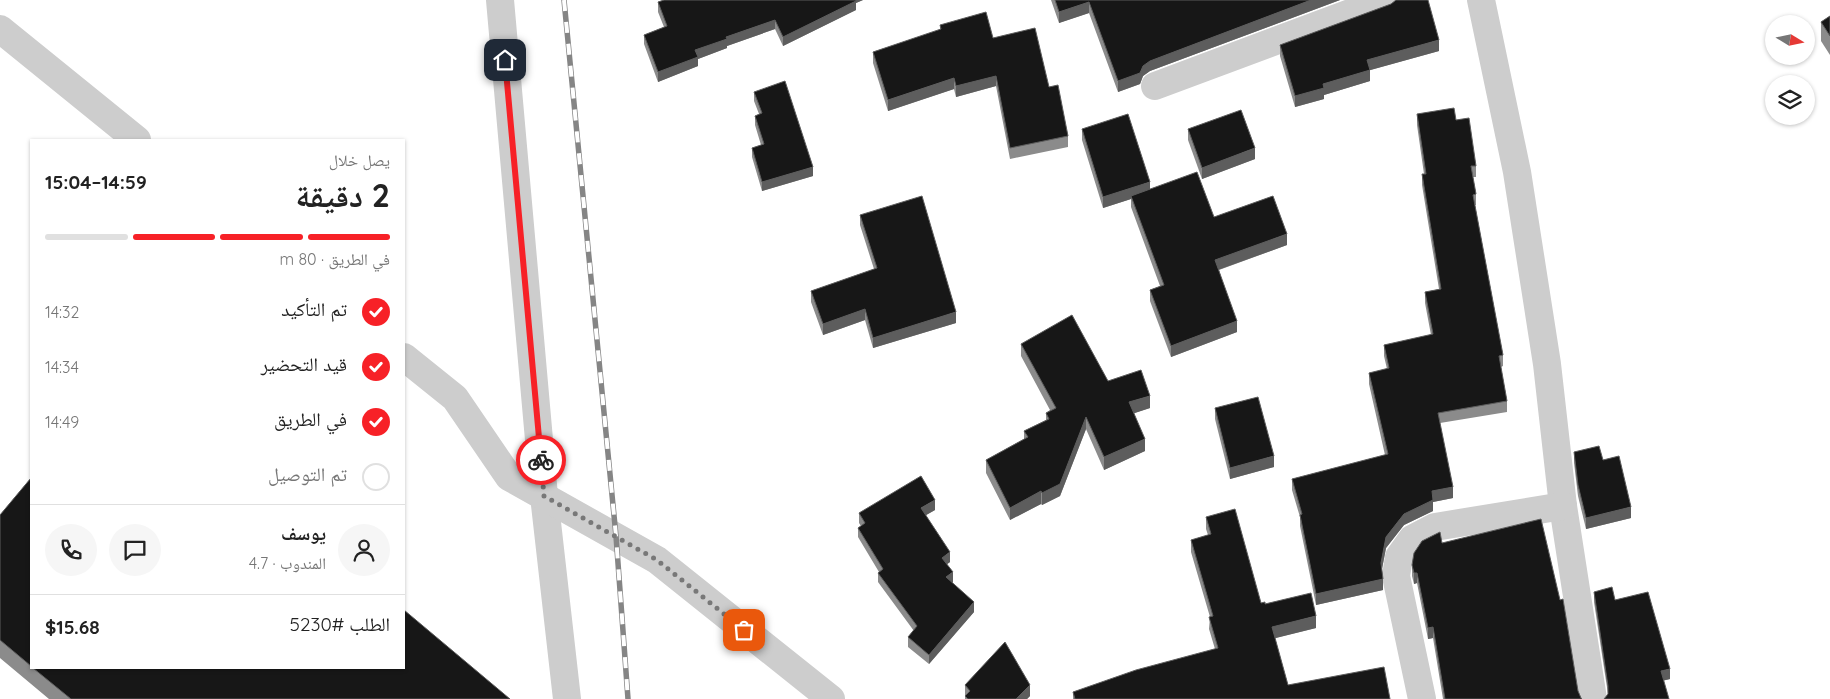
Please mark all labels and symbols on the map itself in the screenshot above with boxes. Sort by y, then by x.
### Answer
north arrow [1765,15,1815,65]
pin [484,39,526,81]
courier [516,435,566,485]
pin [723,609,765,651]

